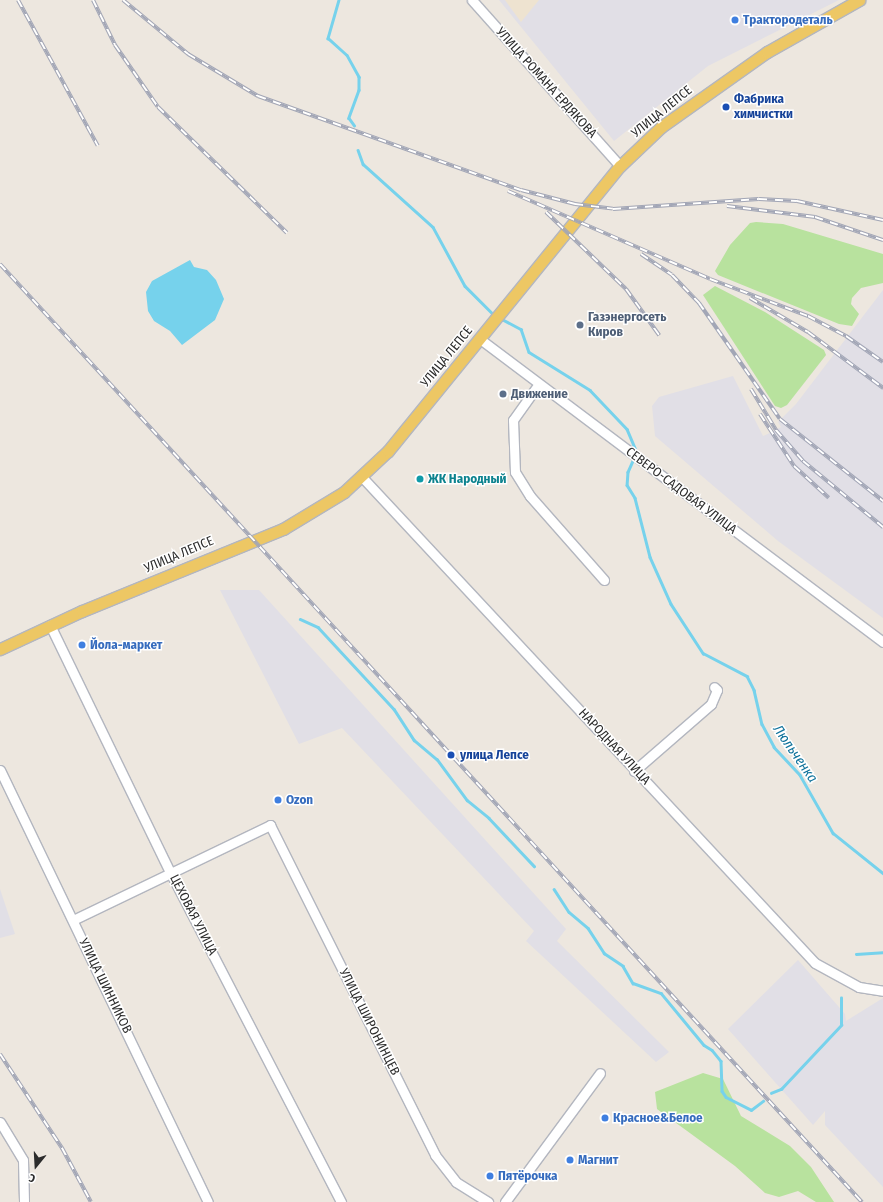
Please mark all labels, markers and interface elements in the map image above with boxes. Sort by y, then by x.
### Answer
place label: Трактородеталь [743,12,833,28]
marker: Трактородеталь [730,15,740,25]
street label: УЛИЦА РОМАНА ЕРДЯКОВА [492,24,600,142]
street label: УЛИЦА ЛЕПСЕ [628,83,696,141]
place label: Фабрика химчистки [734,92,793,123]
marker: Фабрика химчистки [721,102,731,112]
place label: Газэнергосеть Киров [588,310,666,341]
marker: Газэнергосеть Киров [575,320,585,330]
street label: УЛИЦА ЛЕПСЕ [418,323,476,391]
place label: Движение [511,386,568,402]
marker: Движение [498,389,508,399]
street label: СЕВЕРО-САДОВАЯ УЛИЦА [622,444,740,538]
place label: ЖК Народный [428,471,507,487]
marker: ЖК Народный [415,474,425,484]
street label: УЛИЦА ЛЕПСЕ [142,533,216,577]
place label: Йола-маркет [90,637,162,653]
marker: Йола-маркет [77,640,87,650]
street label: НАРОДНАЯ УЛИЦА [575,706,653,788]
water label: Люльченка [769,722,821,786]
place label: улица Лепсе [460,747,529,763]
marker: улица Лепсе [445,749,457,761]
place label: Ozon [286,792,313,808]
marker: Ozon [273,795,283,805]
street label: ЦЕХОВАЯ УЛИЦА [166,872,220,958]
street label: УЛИЦА ШИННИКОВ [75,936,135,1036]
street label: УЛИЦА ШИРОНИНЦЕВ [335,966,403,1078]
place label: Красное&Белое [613,1110,703,1126]
marker: Красное&Белое [600,1113,610,1123]
north arrow [16,1146,56,1186]
place label: Магнит [578,1152,618,1168]
marker: Магнит [565,1155,575,1165]
place label: Пятёрочка [498,1168,558,1184]
text: С [27,1171,37,1185]
marker: Пятёрочка [485,1171,495,1181]

